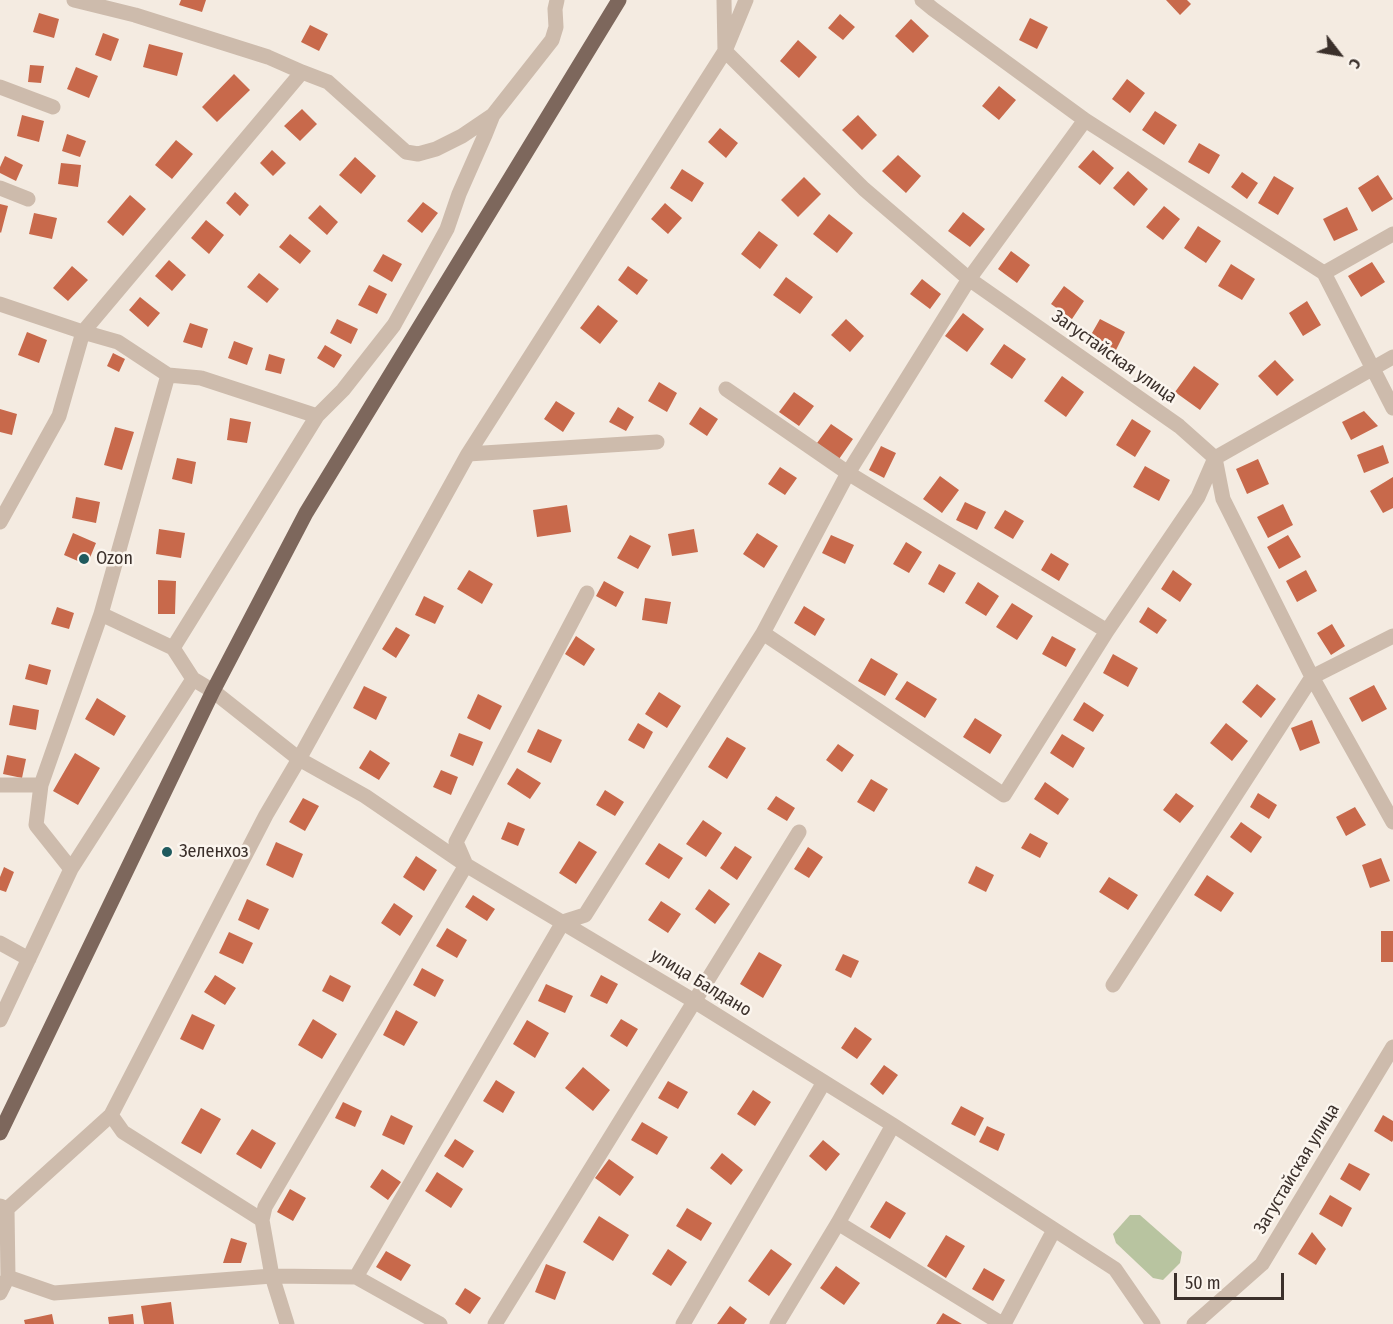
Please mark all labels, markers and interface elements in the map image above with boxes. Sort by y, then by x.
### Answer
north arrow [1309,24,1369,84]
text: С [1345,55,1365,72]
street label: Загустайская улица [1047,306,1181,408]
place label: Ozon [96,548,133,570]
marker: Ozon [77,552,91,566]
place label: Зеленхоз [179,841,249,863]
marker: Зеленхоз [160,845,174,859]
street label: улица Балдано [647,944,755,1022]
street label: Загустайская улица [1250,1100,1344,1238]
scale bar [1177,1261,1286,1299]
text: 50 m [1185,1272,1221,1294]

